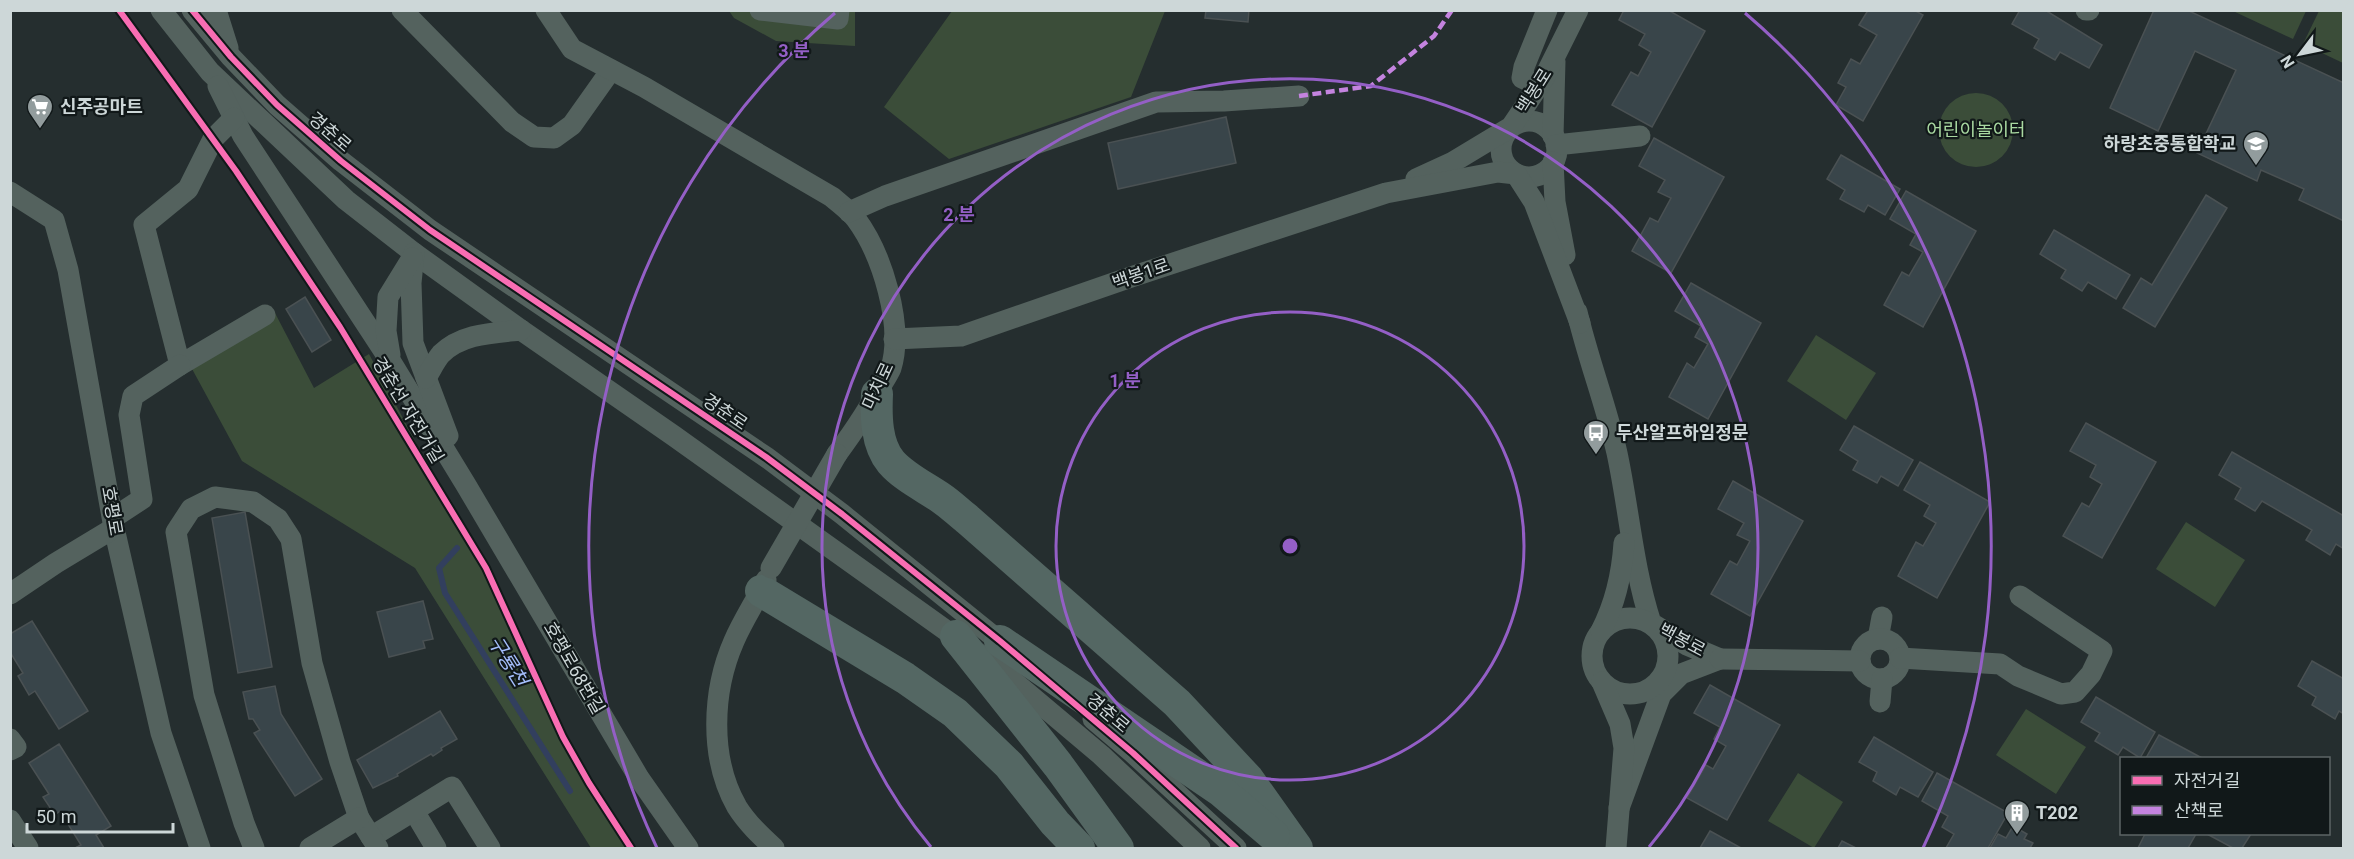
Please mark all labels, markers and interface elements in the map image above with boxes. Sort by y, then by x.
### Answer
north arrow [2270,24,2330,84]
text: 3 분 [778,40,810,61]
text: N [2277,52,2299,72]
street label: 백봉로 [1512,64,1556,117]
supermarket icon: 신주공마트 [25,92,55,130]
place label: 신주공마트 [60,96,143,117]
street label: 경춘로 [305,107,356,156]
park label: 어린이놀이터 [1926,119,2026,140]
school or university icon: 하랑초중통합학교 [2241,129,2271,167]
place label: 하랑초중통합학교 [2104,133,2236,154]
text: 2 분 [943,204,975,225]
street label: 백봉1로 [1109,254,1173,293]
street label: 경춘선 자전거길 [368,353,448,467]
street label: 마치로 [858,359,898,413]
text: 1 분 [1109,370,1141,391]
street label: 경춘로 [699,389,752,434]
bus stop icon: 두산알프하임정문 [1581,418,1611,456]
place label: 두산알프하임정문 [1616,422,1748,443]
street label: 호평로 [98,485,127,537]
centre of rings [1280,536,1300,556]
street label: 호평로68번길 [540,618,609,718]
street label: 백봉로 [1655,619,1709,660]
water label: 구룡천 [483,631,534,693]
street label: 경춘로 [1083,689,1134,737]
legend [2120,757,2330,835]
text: 자전거길 [2174,770,2240,791]
scale bar [27,796,172,834]
building icon: T202 [2002,798,2032,836]
text: 산책로 [2174,800,2224,821]
place label: T202 [2036,802,2078,823]
text: 50 m [36,806,76,827]

